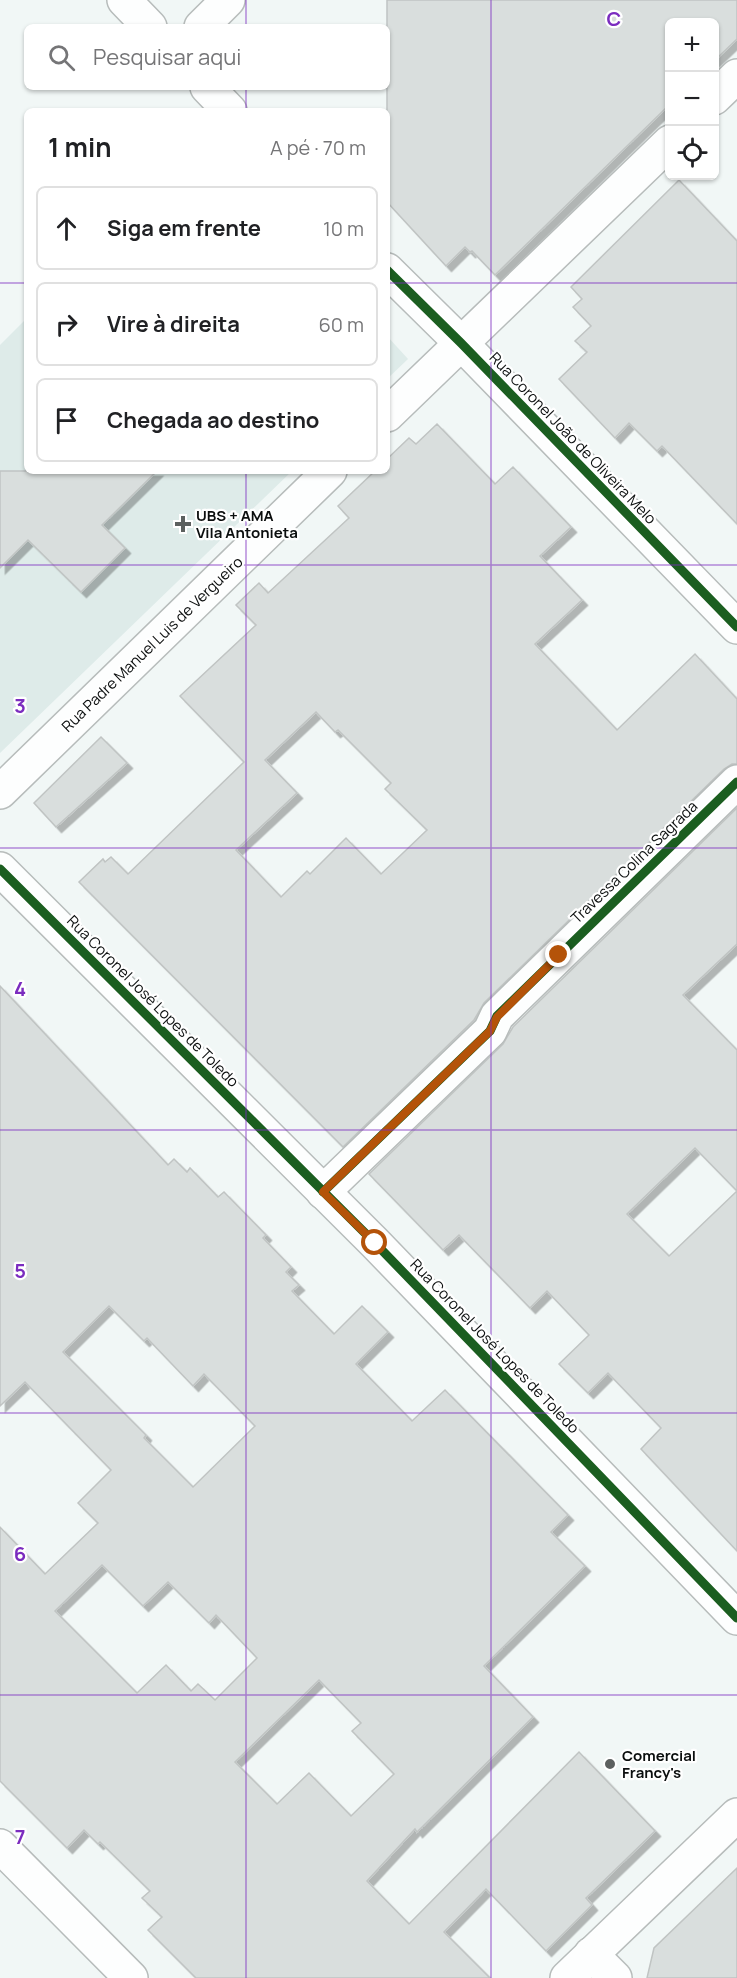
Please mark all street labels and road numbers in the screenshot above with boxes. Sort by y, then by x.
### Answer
street label: Rua Coronel João de Oliveira Melo [485,347,661,529]
street label: Rua Padre Manuel Luis de Vergueiro [57,551,247,736]
street label: Travessa Colina Sagrada [566,796,702,928]
street label: Rua Coronel José Lopes de Toledo [62,910,244,1092]
street label: Rua Coronel José Lopes de Toledo [406,1254,584,1438]

